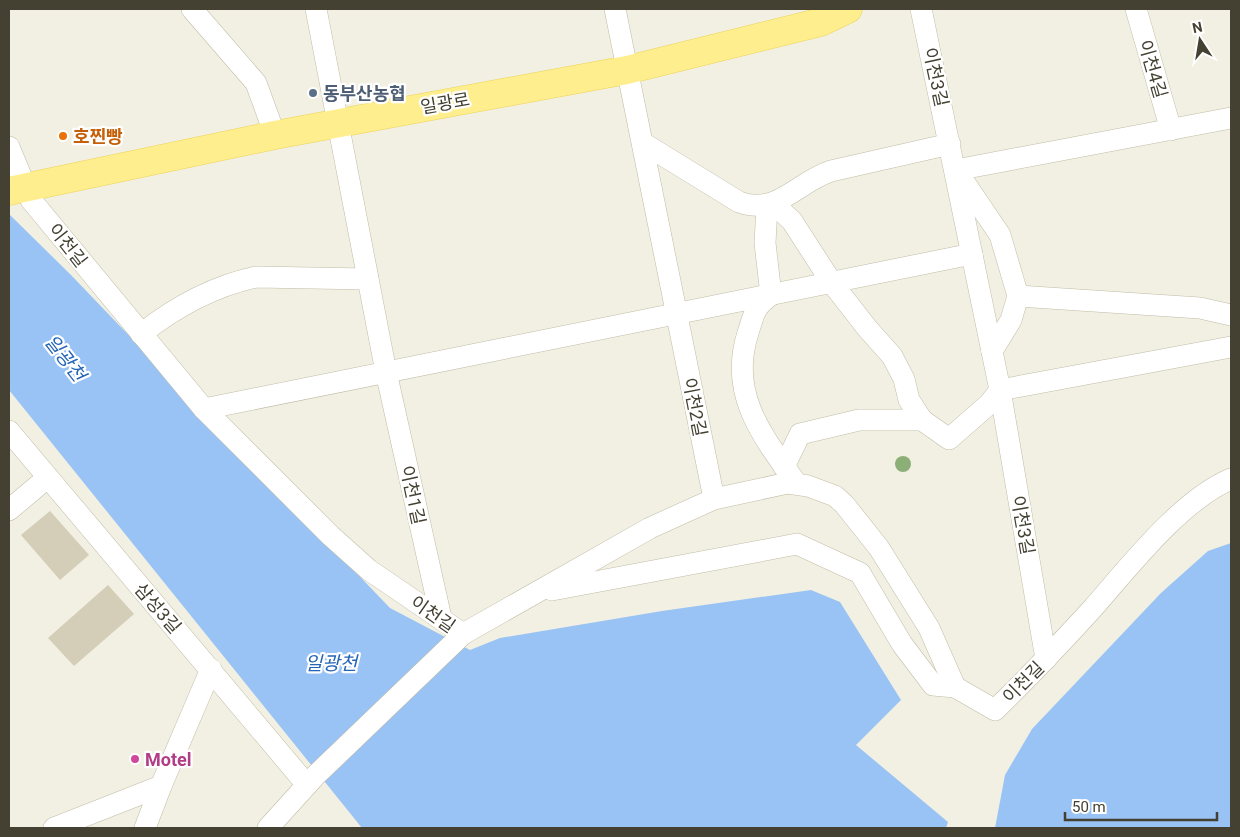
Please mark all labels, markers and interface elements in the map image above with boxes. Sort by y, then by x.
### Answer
north arrow [1175,15,1225,65]
text: N [1191,18,1204,36]
street label: 이천4길 [1135,37,1171,101]
street label: 이천3길 [920,46,952,108]
place label: 동부산농협 [323,83,406,104]
marker: 동부산농협 [307,87,319,99]
street label: 일광로 [419,88,471,118]
place label: 호찐빵 [73,126,123,147]
marker: 호찐빵 [57,130,69,142]
street label: 이천길 [44,219,92,271]
water label: 일광천 [40,330,91,387]
street label: 이천2길 [679,376,711,438]
street label: 이천1길 [397,464,429,526]
street label: 이천3길 [1007,494,1039,556]
street label: 삼성3길 [130,579,186,637]
street label: 이천길 [407,591,459,637]
water label: 일광천 [305,652,359,675]
street label: 이천길 [998,657,1048,707]
place label: Motel [145,749,192,770]
marker: Motel [129,753,141,765]
scale bar [1065,790,1218,822]
text: 50 m [1072,798,1106,816]

